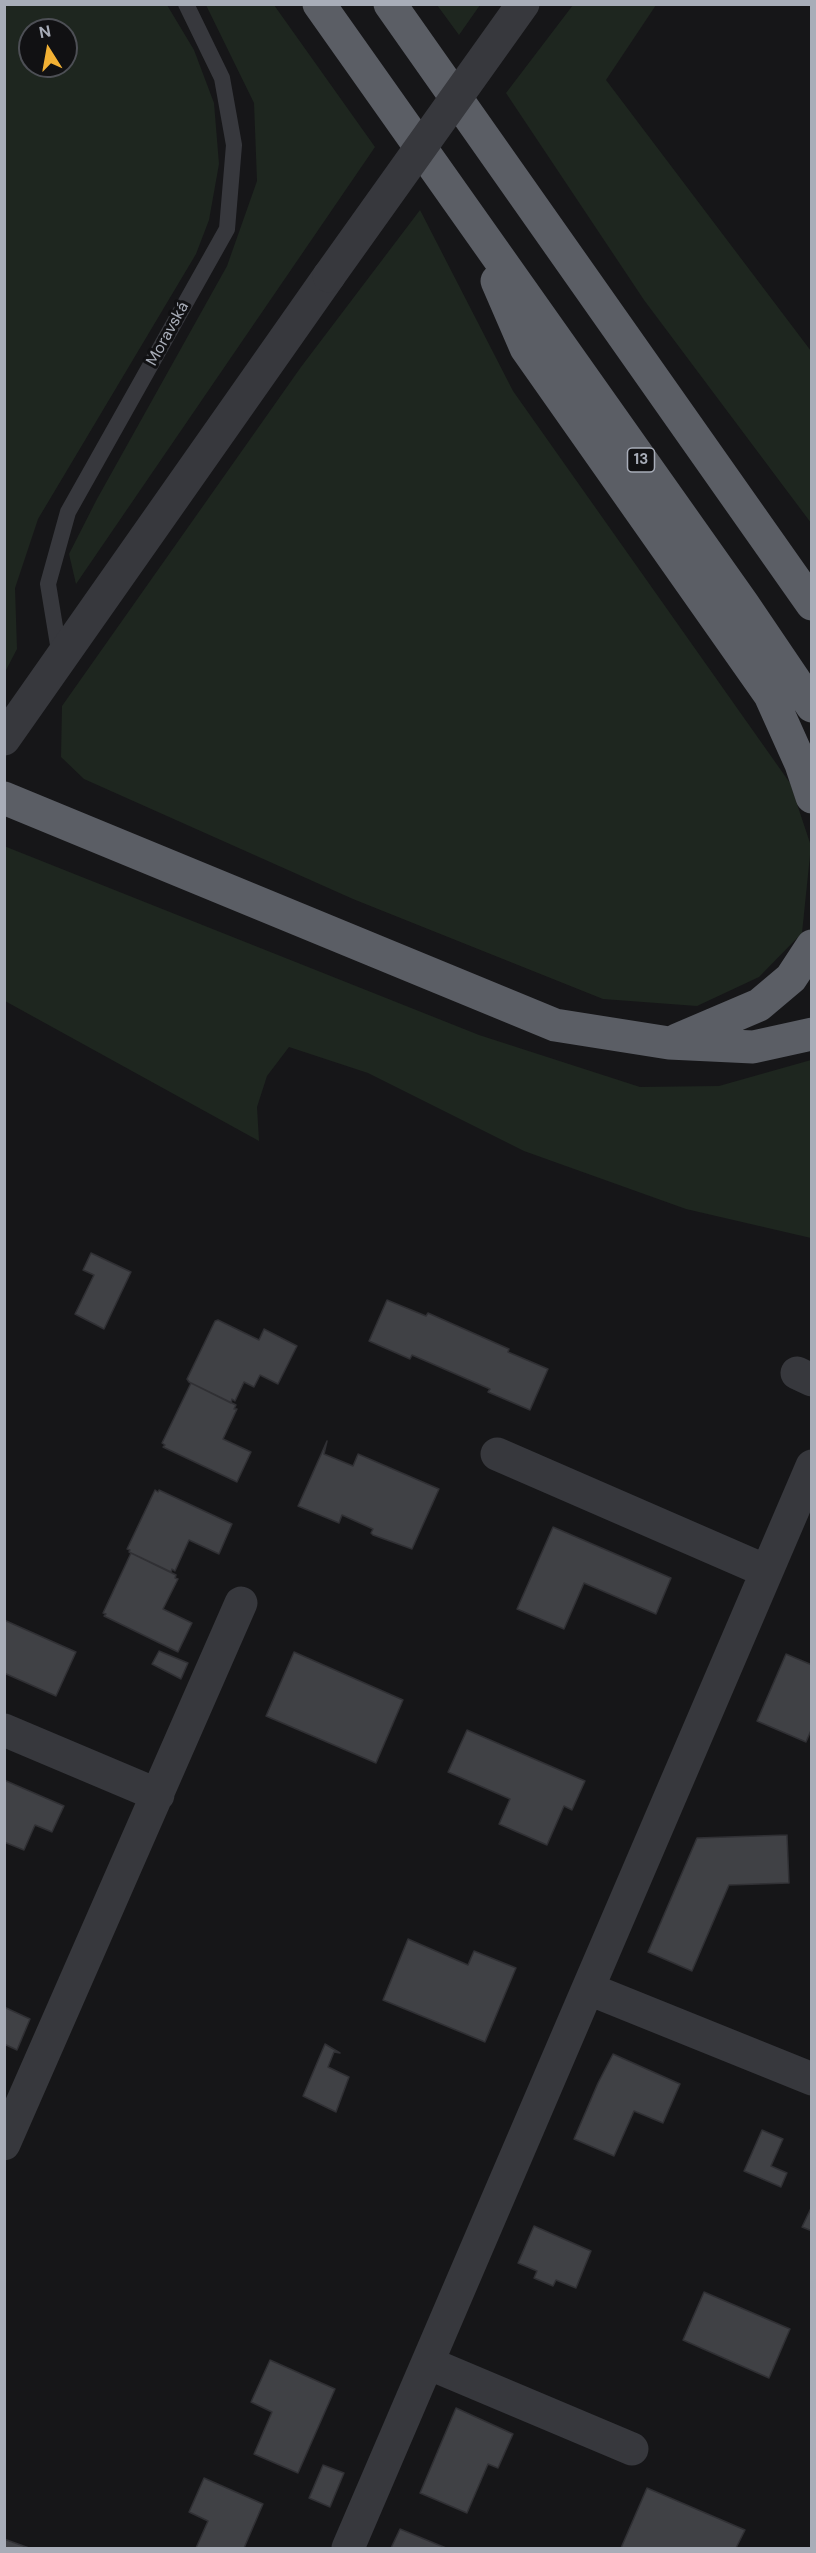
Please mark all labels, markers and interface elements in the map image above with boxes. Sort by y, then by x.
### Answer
north arrow [18,18,78,78]
text: N [37,20,53,43]
street label: Moravská [143,299,193,369]
road number: 13 [628,448,654,472]

